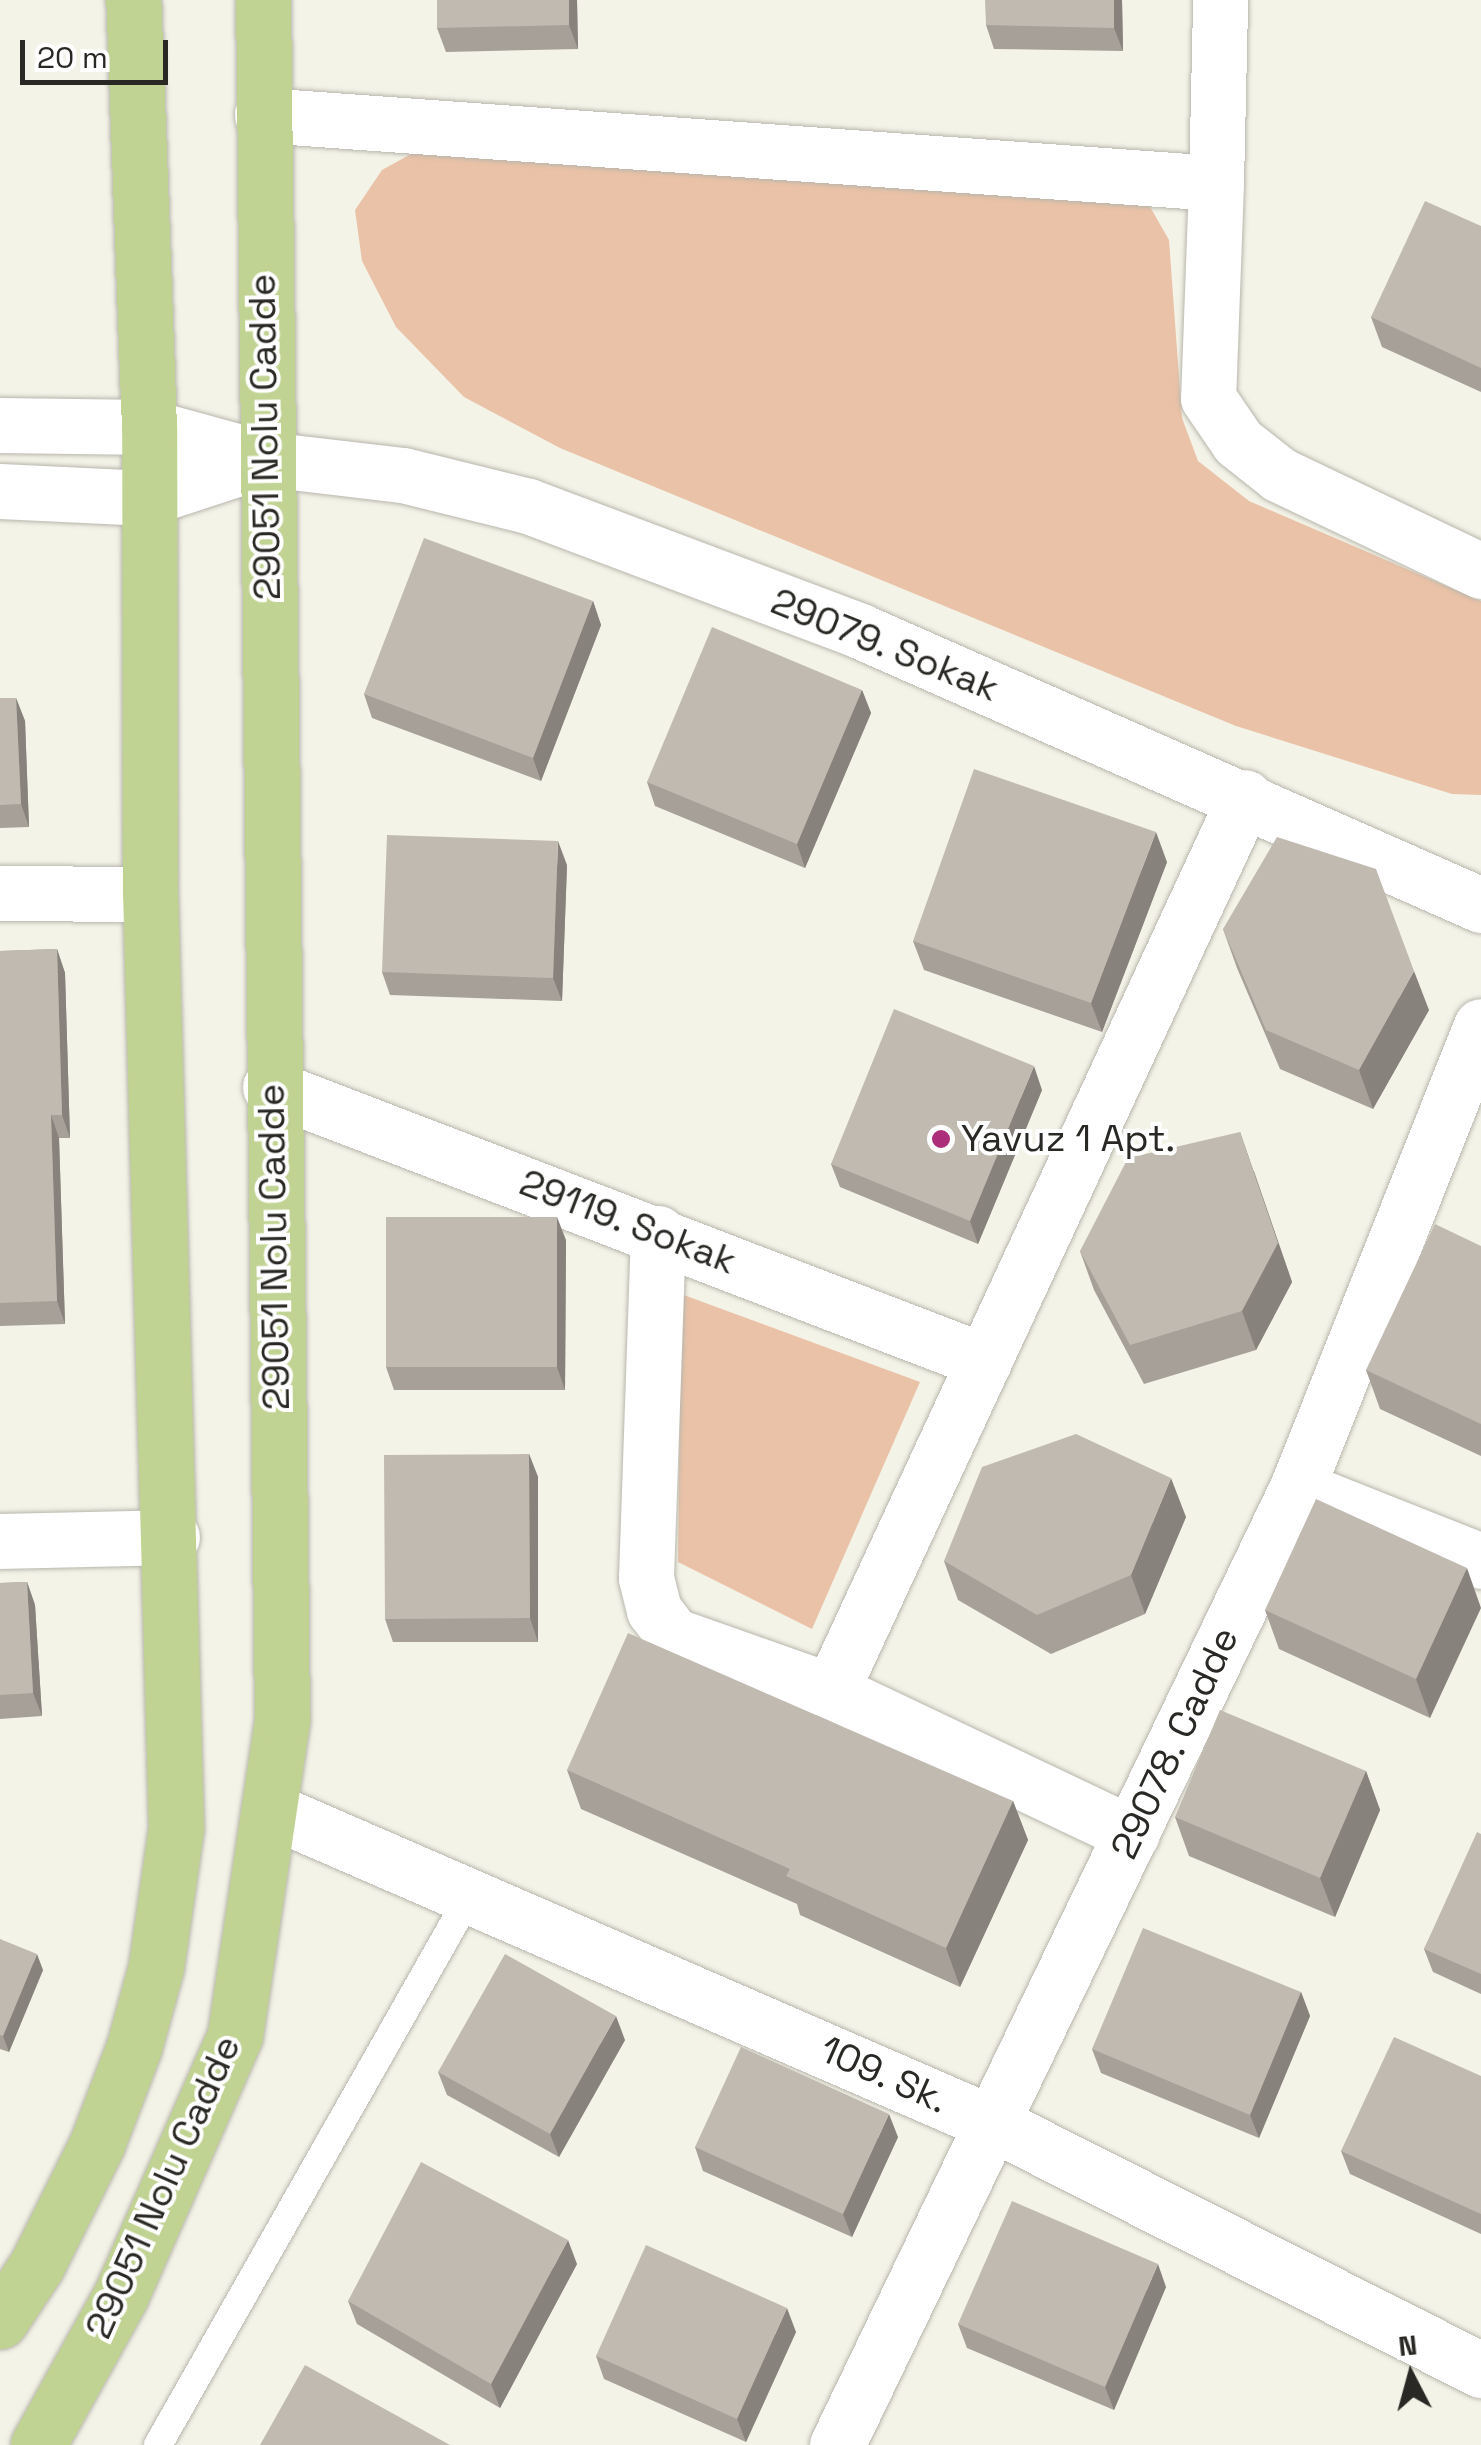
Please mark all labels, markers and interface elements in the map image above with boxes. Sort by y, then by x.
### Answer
scale bar [25,20,172,82]
text: 20 m [37,38,108,77]
street label: 29051 Nolu Cadde [239,273,291,601]
street label: 29079. Sokak [764,578,1006,712]
street label: 29051 Nolu Cadde [248,1083,300,1411]
place label: Yavuz 1 Apt. [961,1116,1176,1162]
marker: Yavuz 1 Apt. [930,1128,952,1150]
street label: 29119. Sokak [513,1160,743,1284]
street label: 29078. Cadde [1101,1619,1249,1867]
street label: 109. Sk. [813,2027,955,2123]
street label: 29051 Nolu Cadde [76,2029,250,2345]
north arrow [1361,2325,1461,2425]
text: N [1397,2326,1419,2364]

